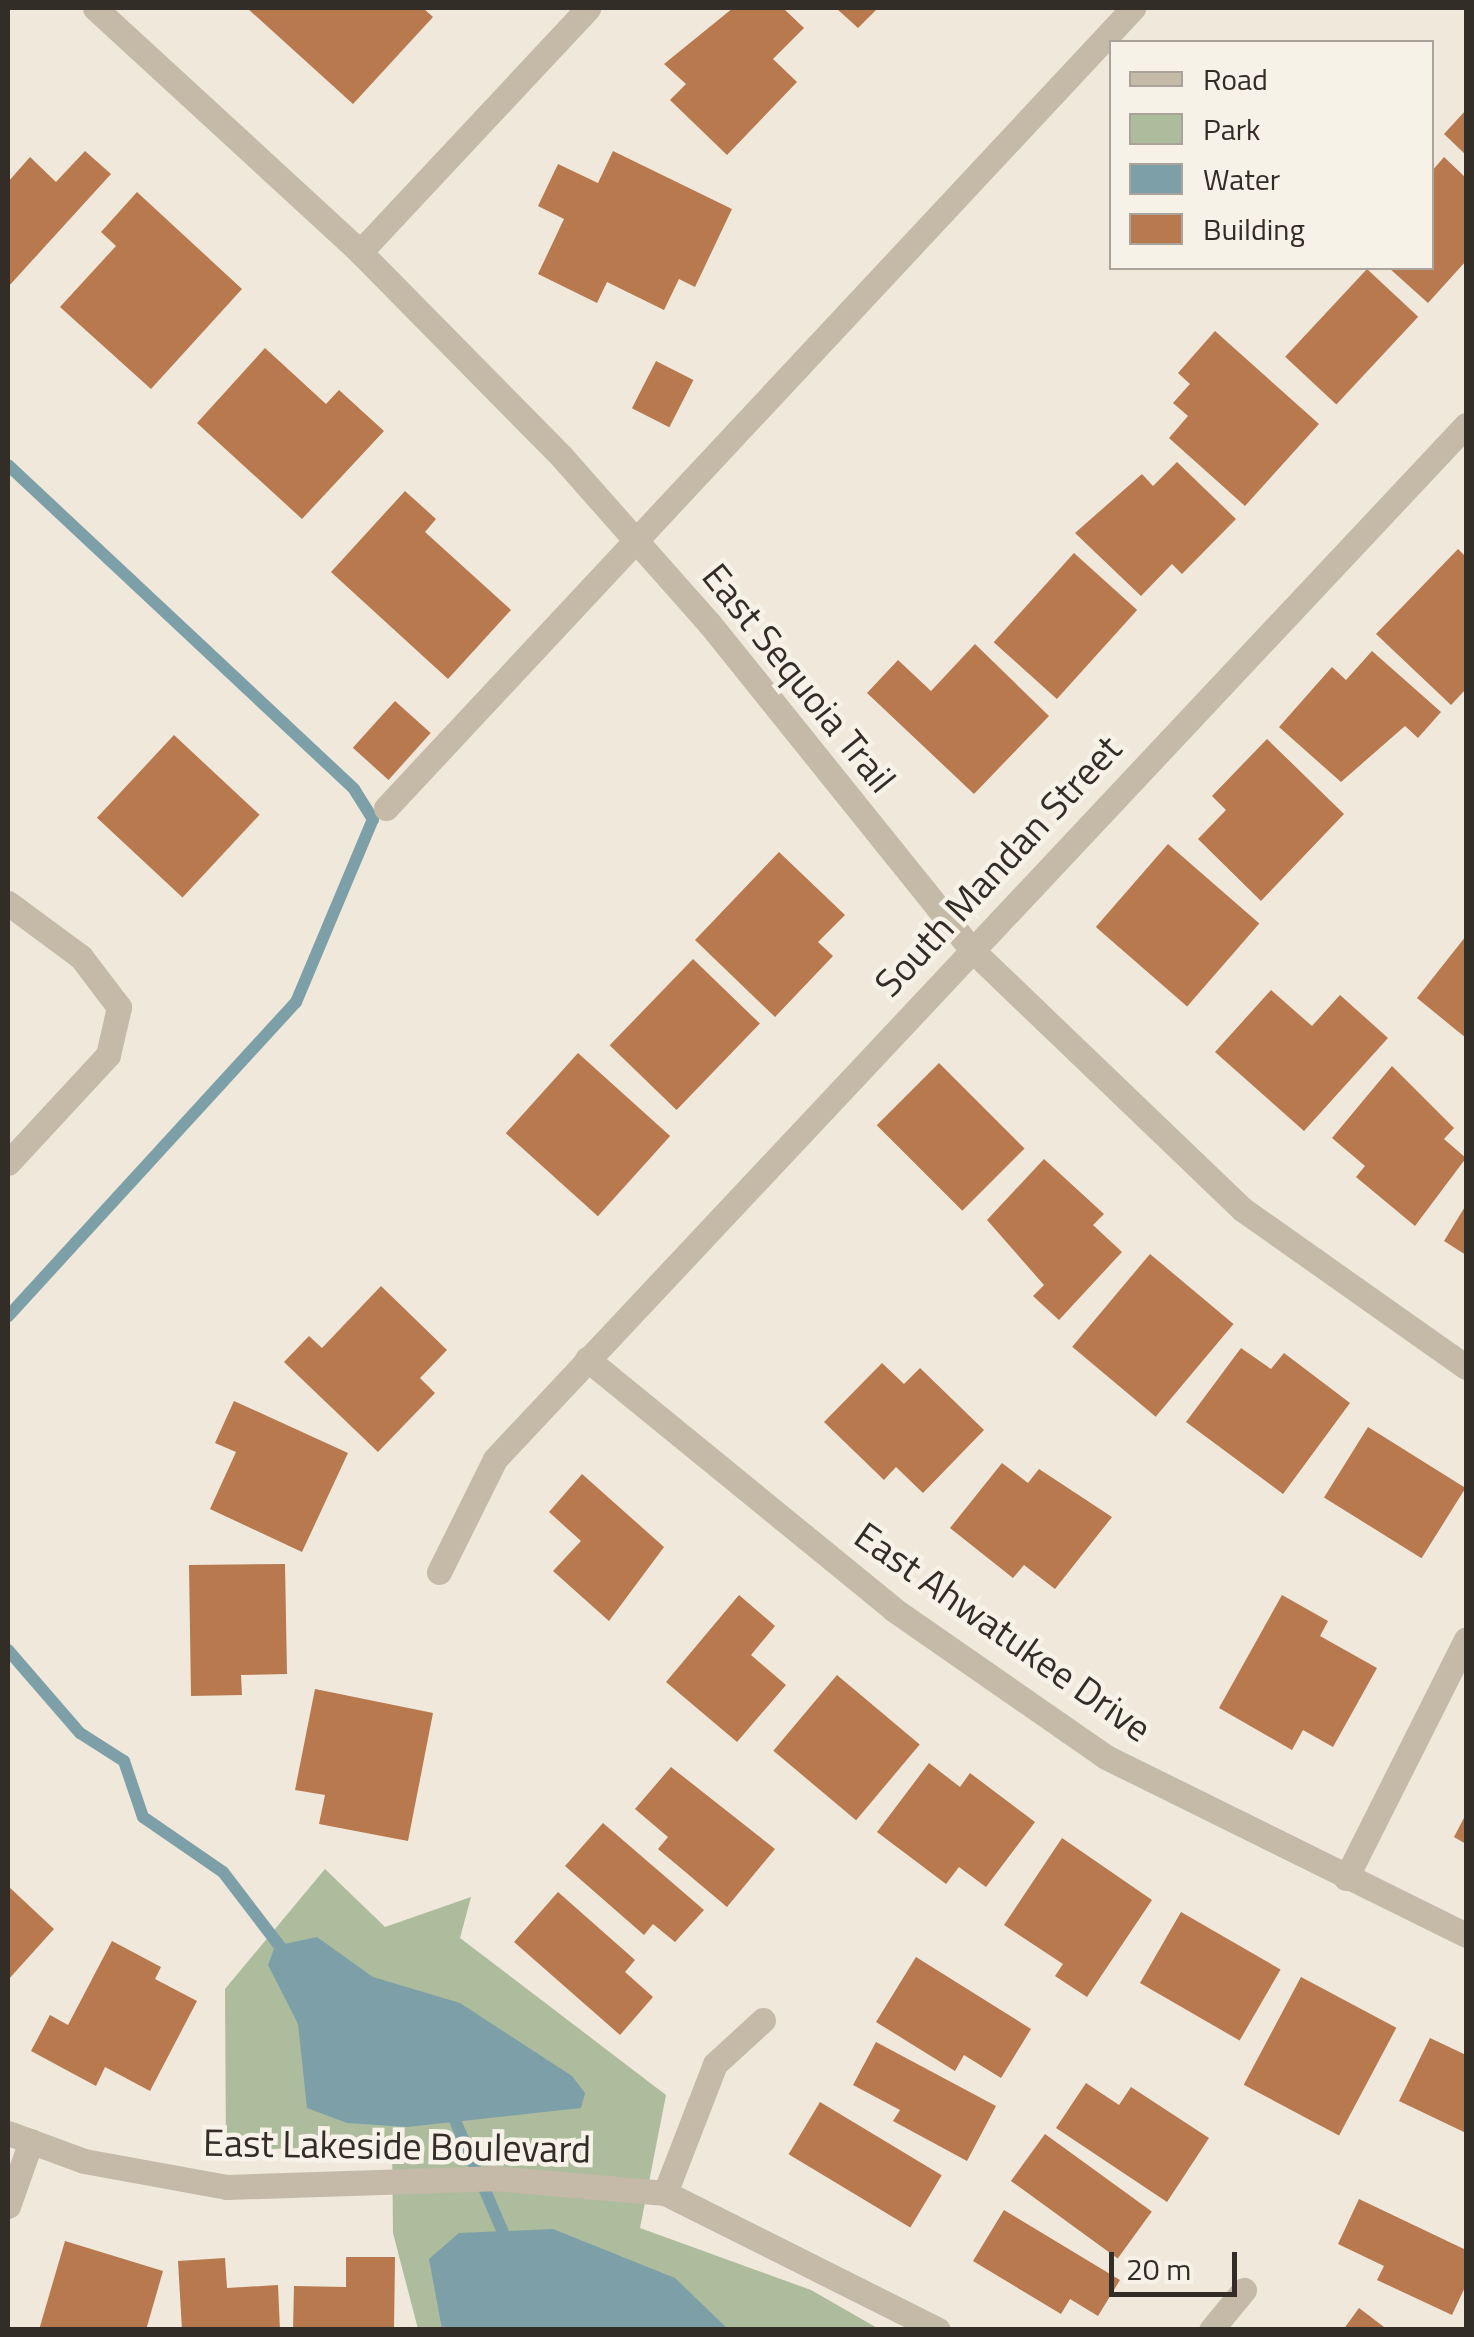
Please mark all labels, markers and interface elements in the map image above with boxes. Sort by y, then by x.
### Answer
legend [1109,40,1434,270]
text: Road [1203,56,1268,102]
text: Park [1203,106,1260,152]
text: Water [1203,156,1280,202]
text: Building [1203,206,1305,252]
street label: East Sequoia Trail [693,554,905,802]
street label: South Mandan Street [865,726,1131,1006]
street label: East Ahwatukee Drive [846,1513,1160,1751]
street label: East Lakeside Boulevard [202,2120,592,2172]
scale bar [1114,2232,1242,2294]
text: 20 m [1126,2246,1191,2292]

